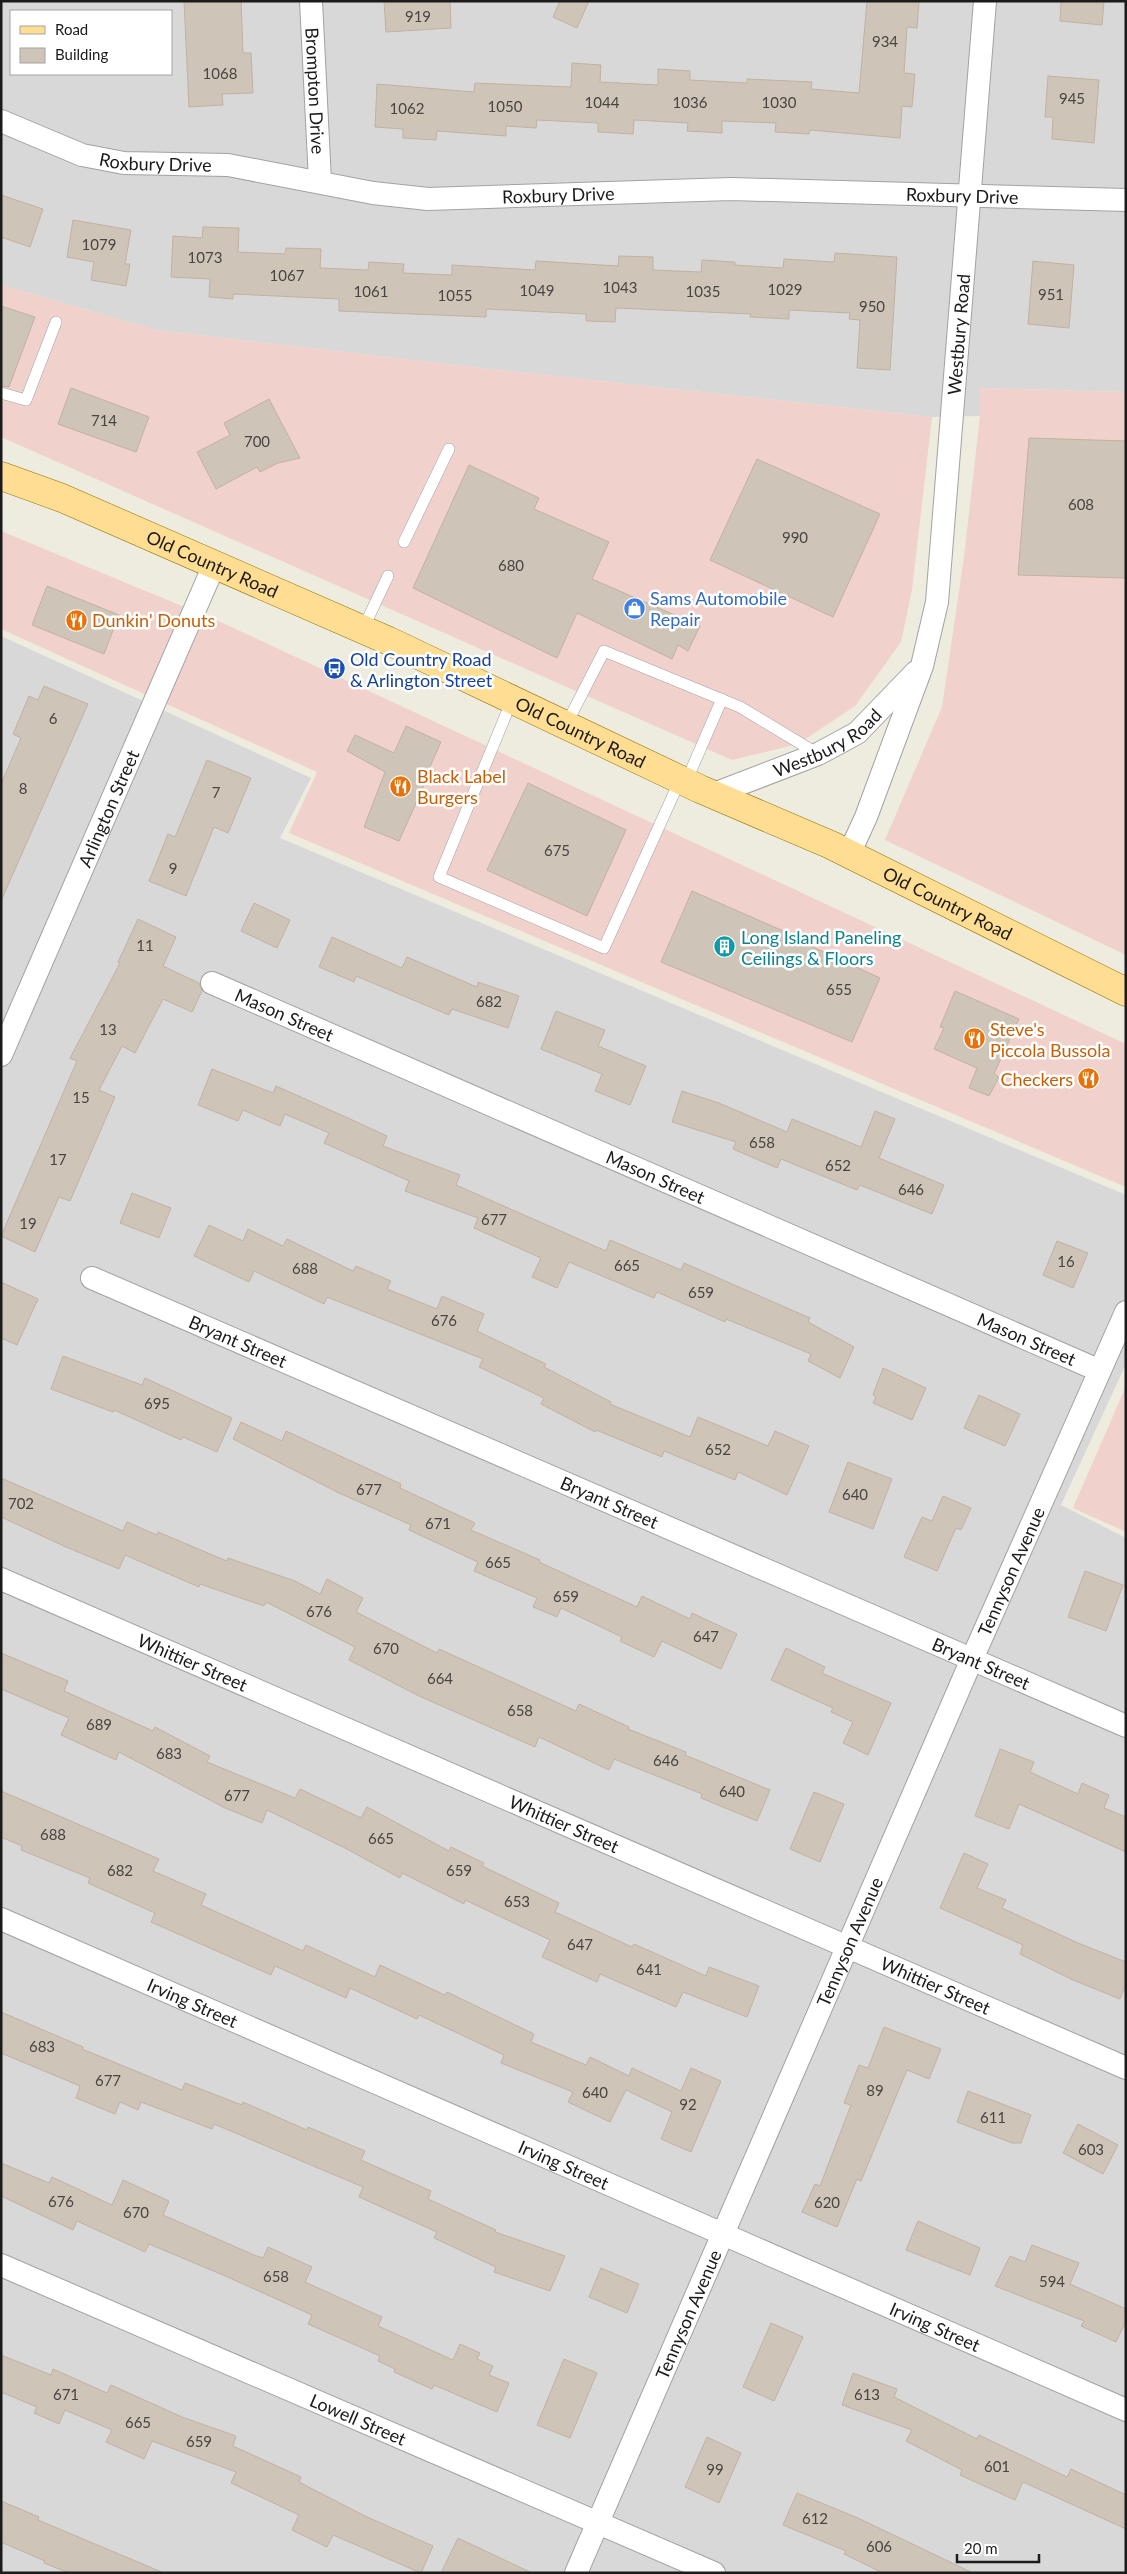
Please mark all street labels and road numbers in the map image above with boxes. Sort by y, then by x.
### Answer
street label: Brompton Drive [301,27,330,155]
street label: Roxbury Drive [97,148,212,176]
street label: Roxbury Drive [502,182,615,208]
street label: Roxbury Drive [906,183,1019,208]
street label: Westbury Road [943,273,974,396]
street label: Old Country Road [143,525,282,602]
street label: Old Country Road [512,692,649,773]
street label: Westbury Road [770,704,886,781]
street label: Arlington Street [73,746,144,870]
street label: Old Country Road [879,862,1016,945]
street label: Mason Street [232,983,338,1046]
street label: Mason Street [603,1146,709,1208]
street label: Mason Street [974,1308,1080,1370]
street label: Bryant Street [186,1310,291,1372]
street label: Bryant Street [557,1471,662,1533]
street label: Tennyson Avenue [973,1504,1049,1639]
street label: Whittier Street [134,1629,251,1696]
street label: Bryant Street [929,1632,1034,1694]
street label: Whittier Street [506,1790,623,1857]
street label: Tennyson Avenue [812,1874,887,2010]
street label: Whittier Street [877,1952,994,2019]
street label: Irving Street [144,1973,242,2032]
street label: Irving Street [515,2135,613,2194]
street label: Tennyson Avenue [650,2246,726,2382]
street label: Irving Street [886,2297,984,2356]
street label: Lowell Street [307,2389,410,2450]

